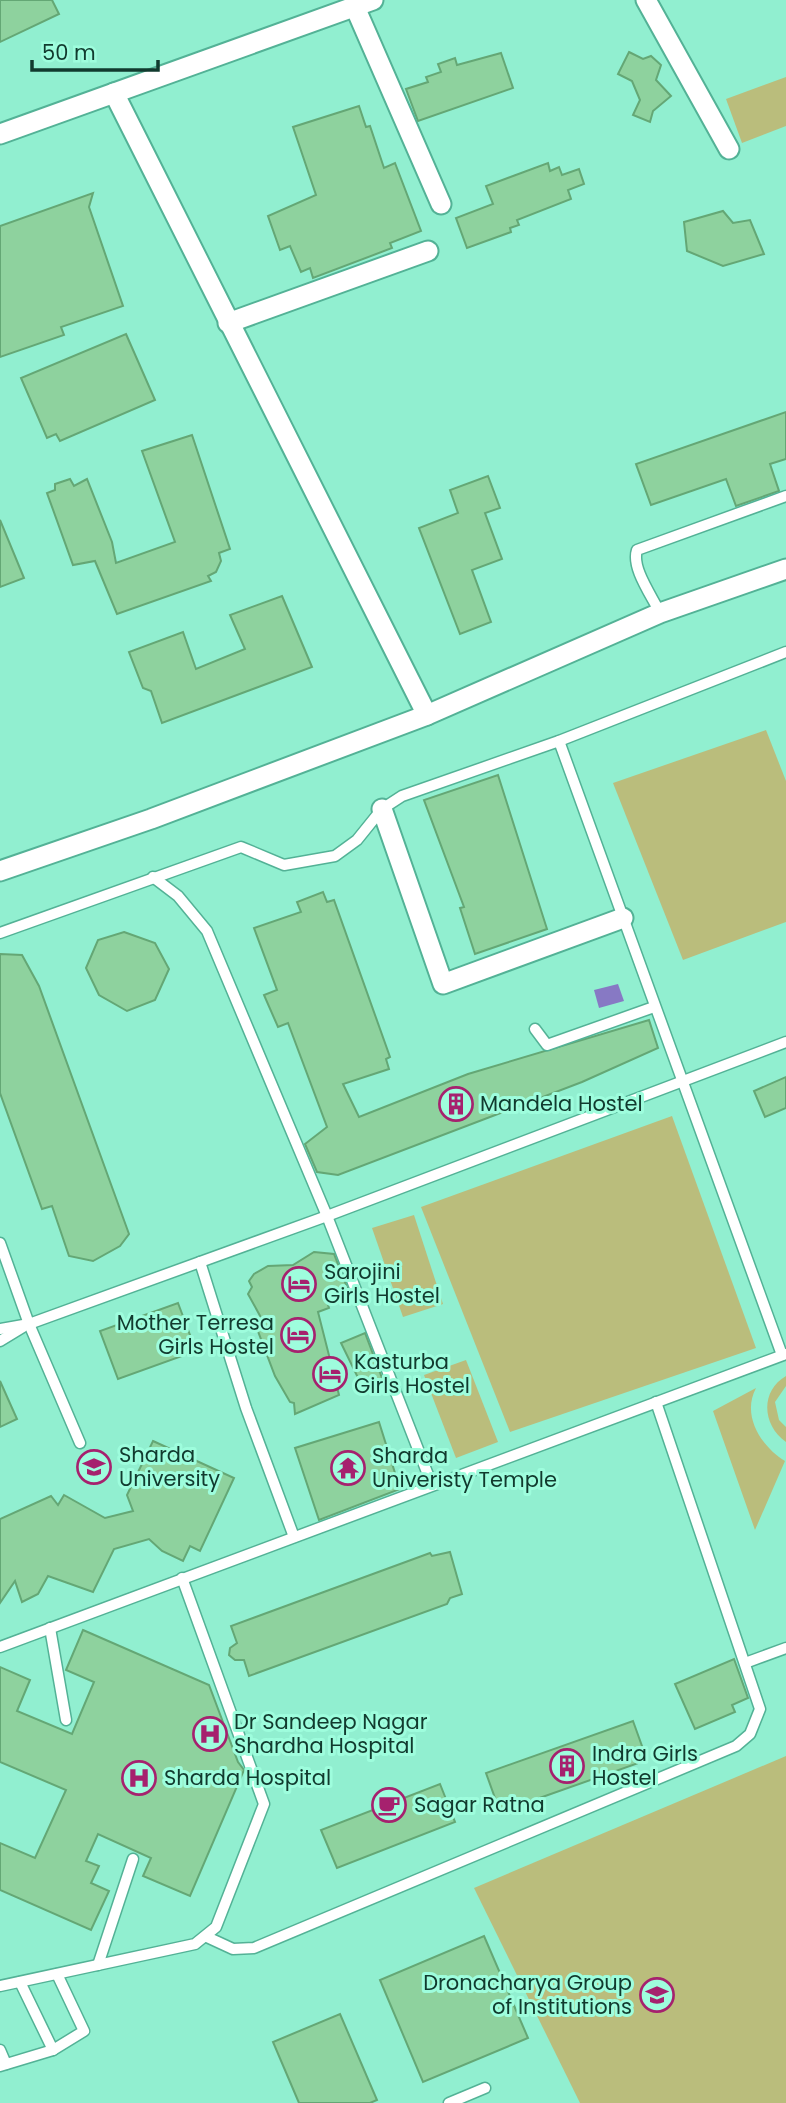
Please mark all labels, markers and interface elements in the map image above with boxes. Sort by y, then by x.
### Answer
scale bar [32,28,158,72]
text: 50 m [42,38,96,67]
building icon: Mandela Hostel [437,1085,475,1123]
place label: Mandela Hostel [480,1089,643,1118]
place label: Sarojini Girls Hostel [324,1257,440,1310]
hotel icon: Sarojini Girls Hostel [280,1265,318,1303]
place label: Mother Terresa Girls Hostel [117,1308,274,1361]
hotel icon: Mother Terresa Girls Hostel [279,1316,317,1354]
place label: Kasturba Girls Hostel [354,1347,470,1400]
hotel icon: Kasturba Girls Hostel [311,1355,349,1393]
place label: Sharda University [119,1440,220,1493]
place label: Sharda Univeristy Temple [372,1441,557,1494]
school or university icon: Sharda University [75,1448,113,1486]
temple icon: Sharda Univeristy Temple [329,1449,367,1487]
place label: Dr Sandeep Nagar Shardha Hospital [234,1707,428,1760]
hospital icon: Dr Sandeep Nagar Shardha Hospital [191,1715,229,1753]
place label: Indra Girls Hostel [592,1739,698,1792]
building icon: Indra Girls Hostel [548,1747,586,1785]
hospital icon: Sharda Hospital [120,1759,158,1797]
place label: Sharda Hospital [164,1763,331,1792]
cafe icon: Sagar Ratna [370,1786,408,1824]
place label: Sagar Ratna [414,1790,545,1819]
place label: Dronacharya Group of Institutions [423,1968,632,2021]
school or university icon: Dronacharya Group of Institutions [638,1976,676,2014]

